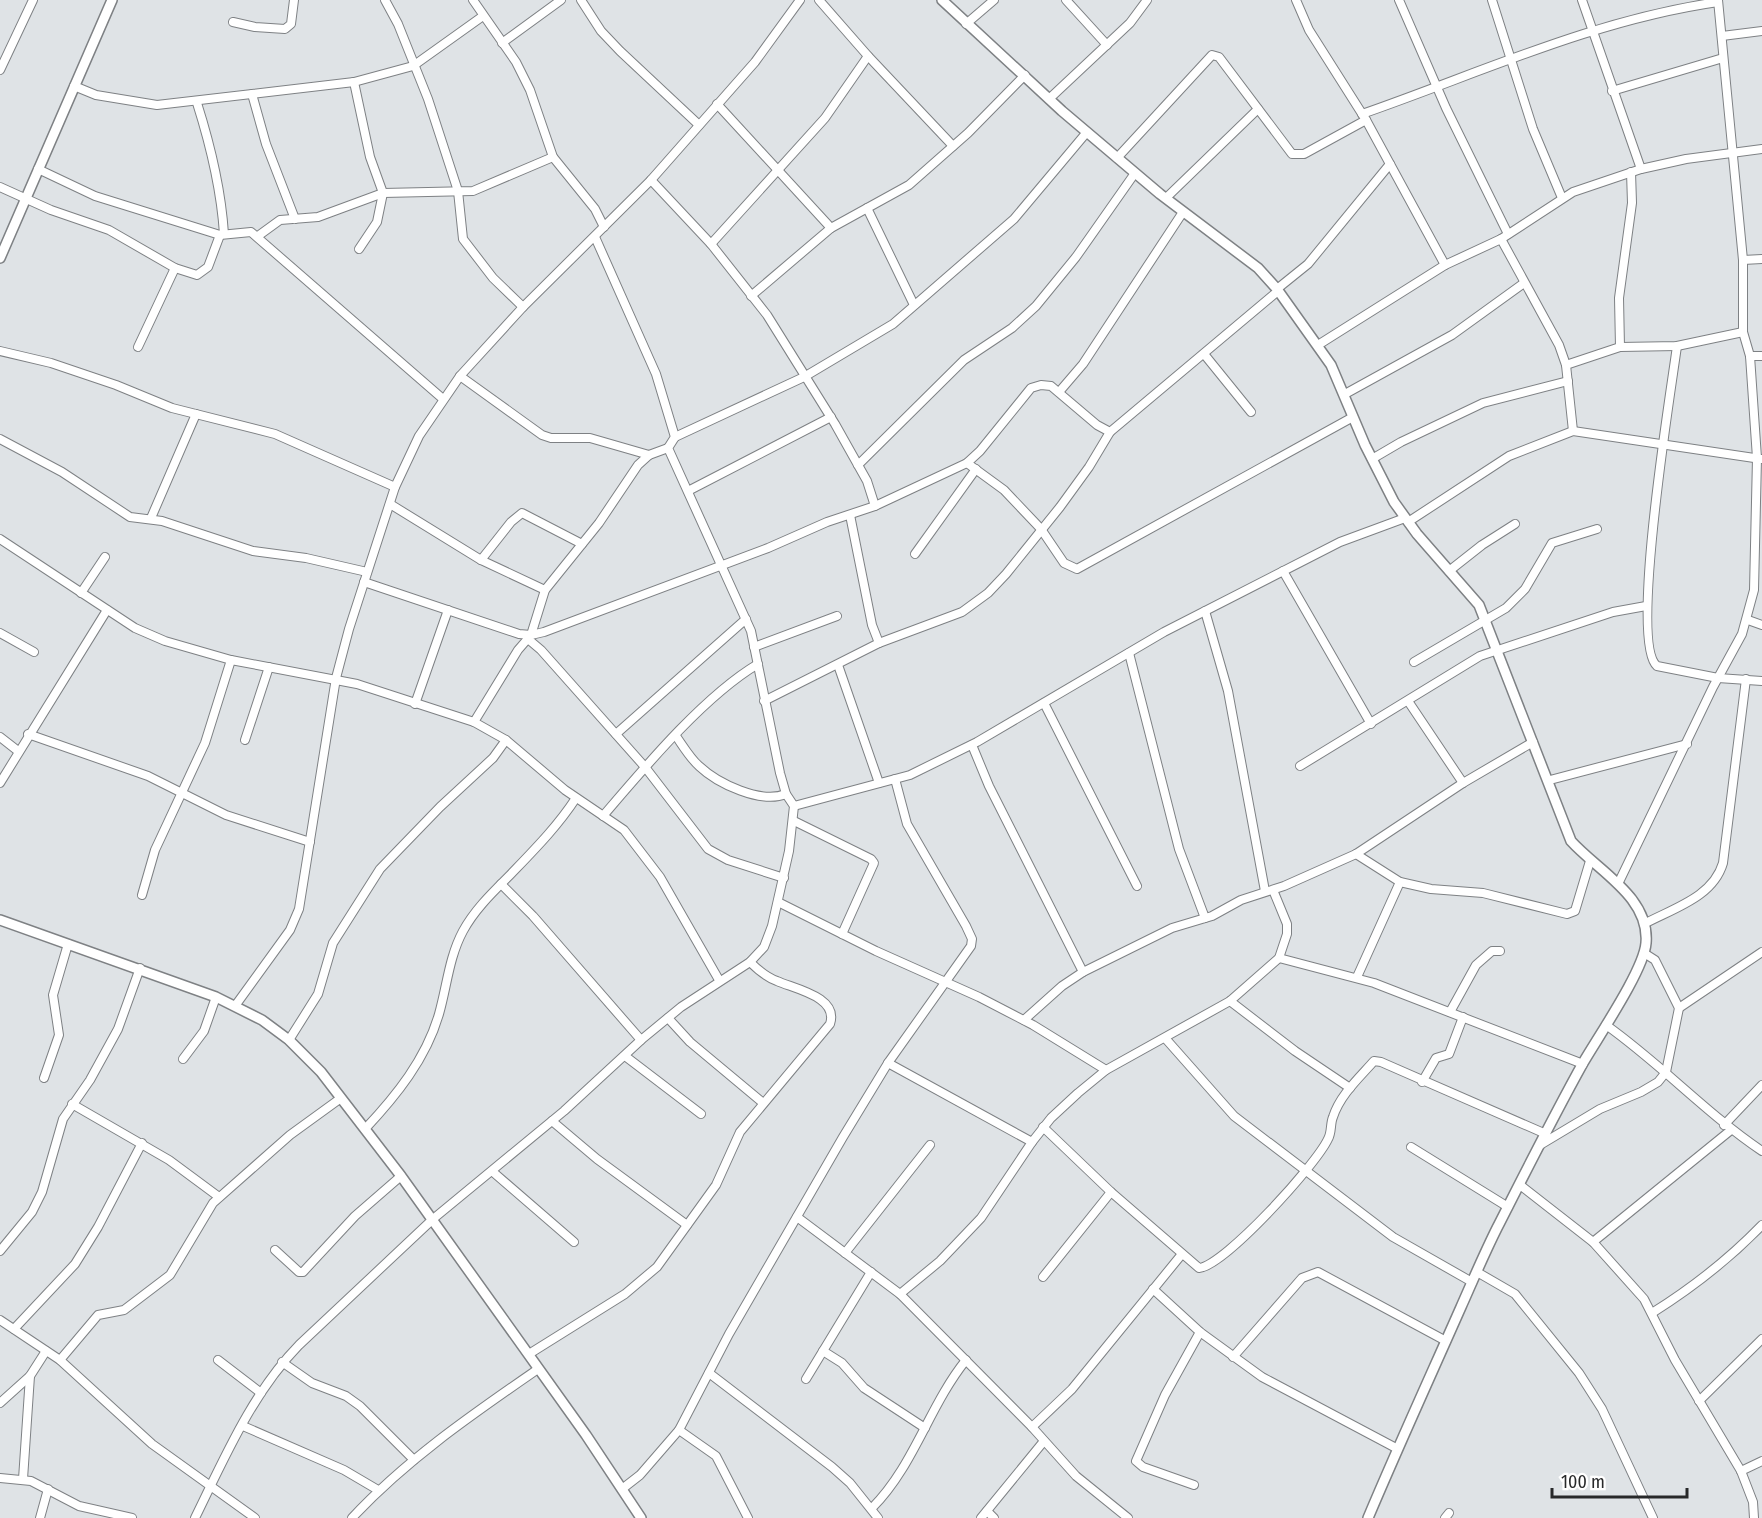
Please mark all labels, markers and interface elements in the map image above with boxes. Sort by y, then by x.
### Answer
scale bar [1552,1461,1687,1499]
text: 100 m [1561,1471,1605,1493]

